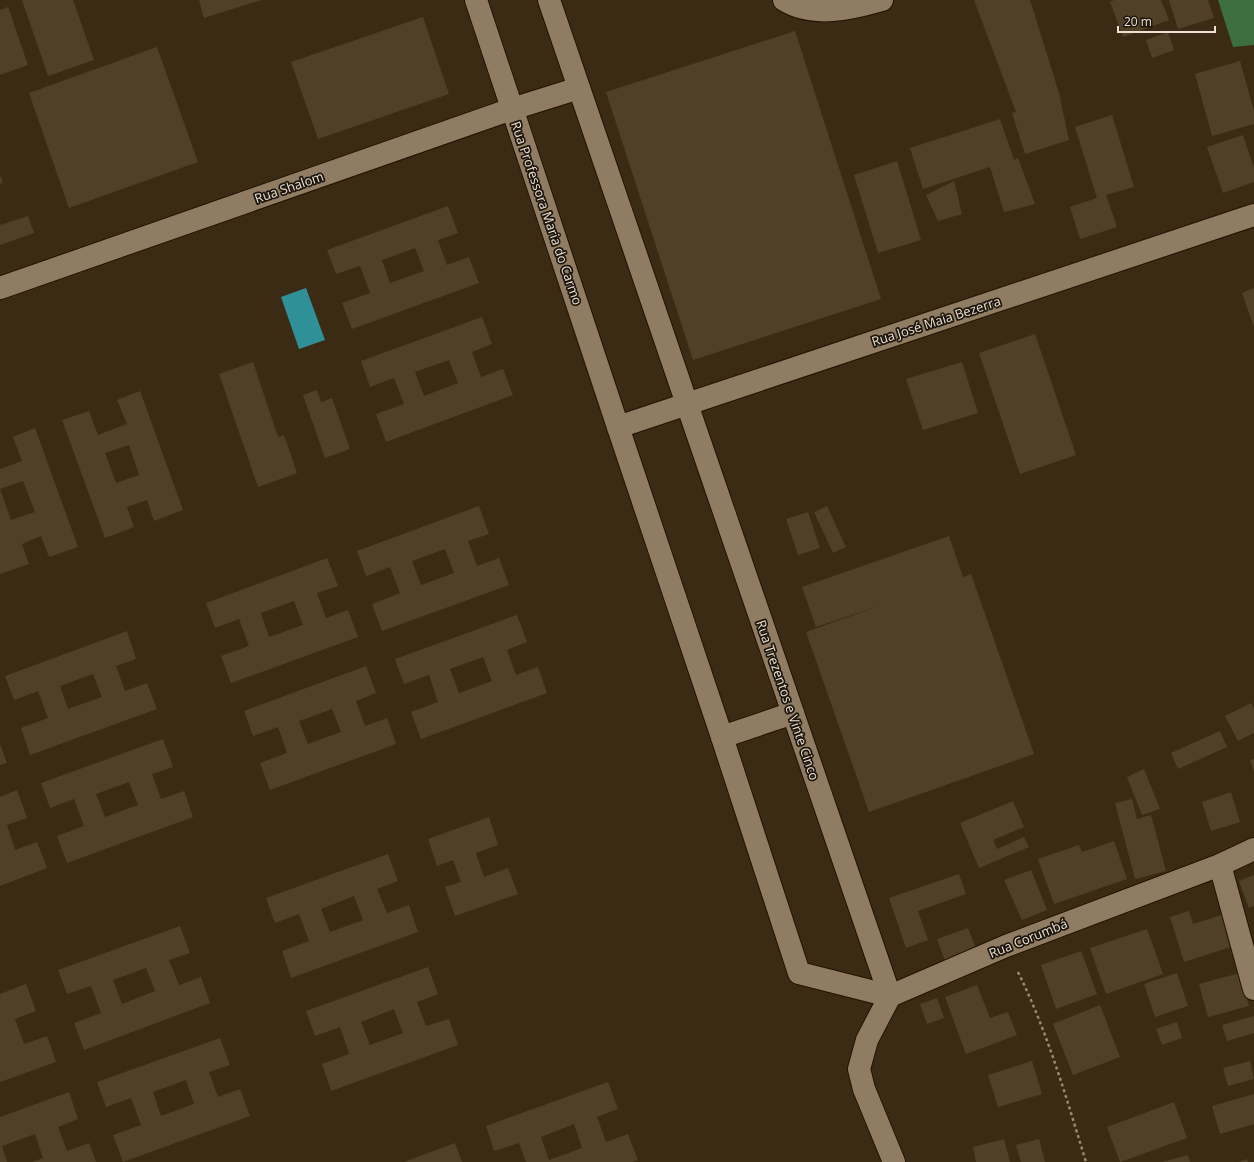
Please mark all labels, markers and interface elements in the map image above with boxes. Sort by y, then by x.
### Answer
scale bar [1118,8,1215,34]
text: 20 m [1124,13,1152,30]
street label: Rua Professora Maria do Carmo [507,119,587,307]
street label: Rua Shalom [252,167,326,207]
street label: Rua José Maia Bezerra [869,292,1003,350]
street label: Rua Trezentos e Vinte Cinco [752,618,824,783]
street label: Rua Corumbá [986,914,1070,962]

